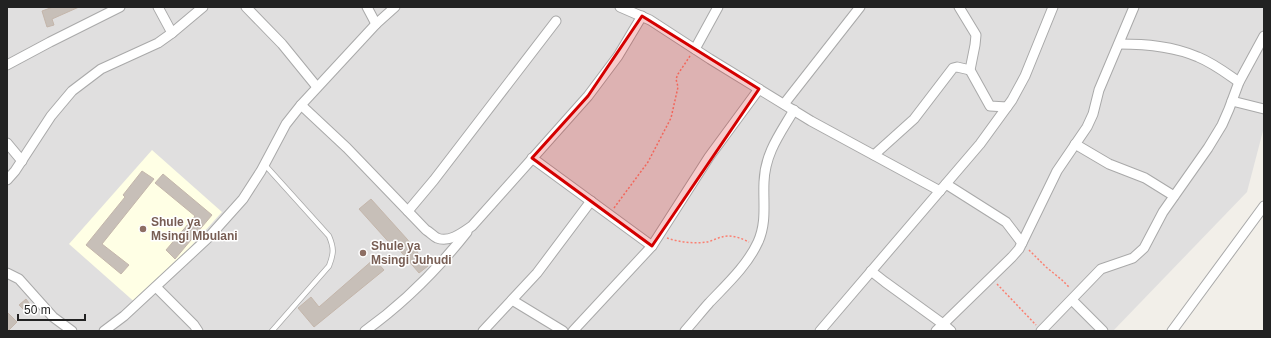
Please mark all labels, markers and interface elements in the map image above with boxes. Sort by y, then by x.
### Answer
place label: Shule ya Msingi Mbulani [151,215,238,243]
marker: Shule ya Msingi Mbulani [138,224,148,234]
place label: Shule ya Msingi Juhudi [371,239,452,267]
marker: Shule ya Msingi Juhudi [358,248,368,258]
scale bar [18,296,85,322]
text: 50 m [24,303,51,317]

